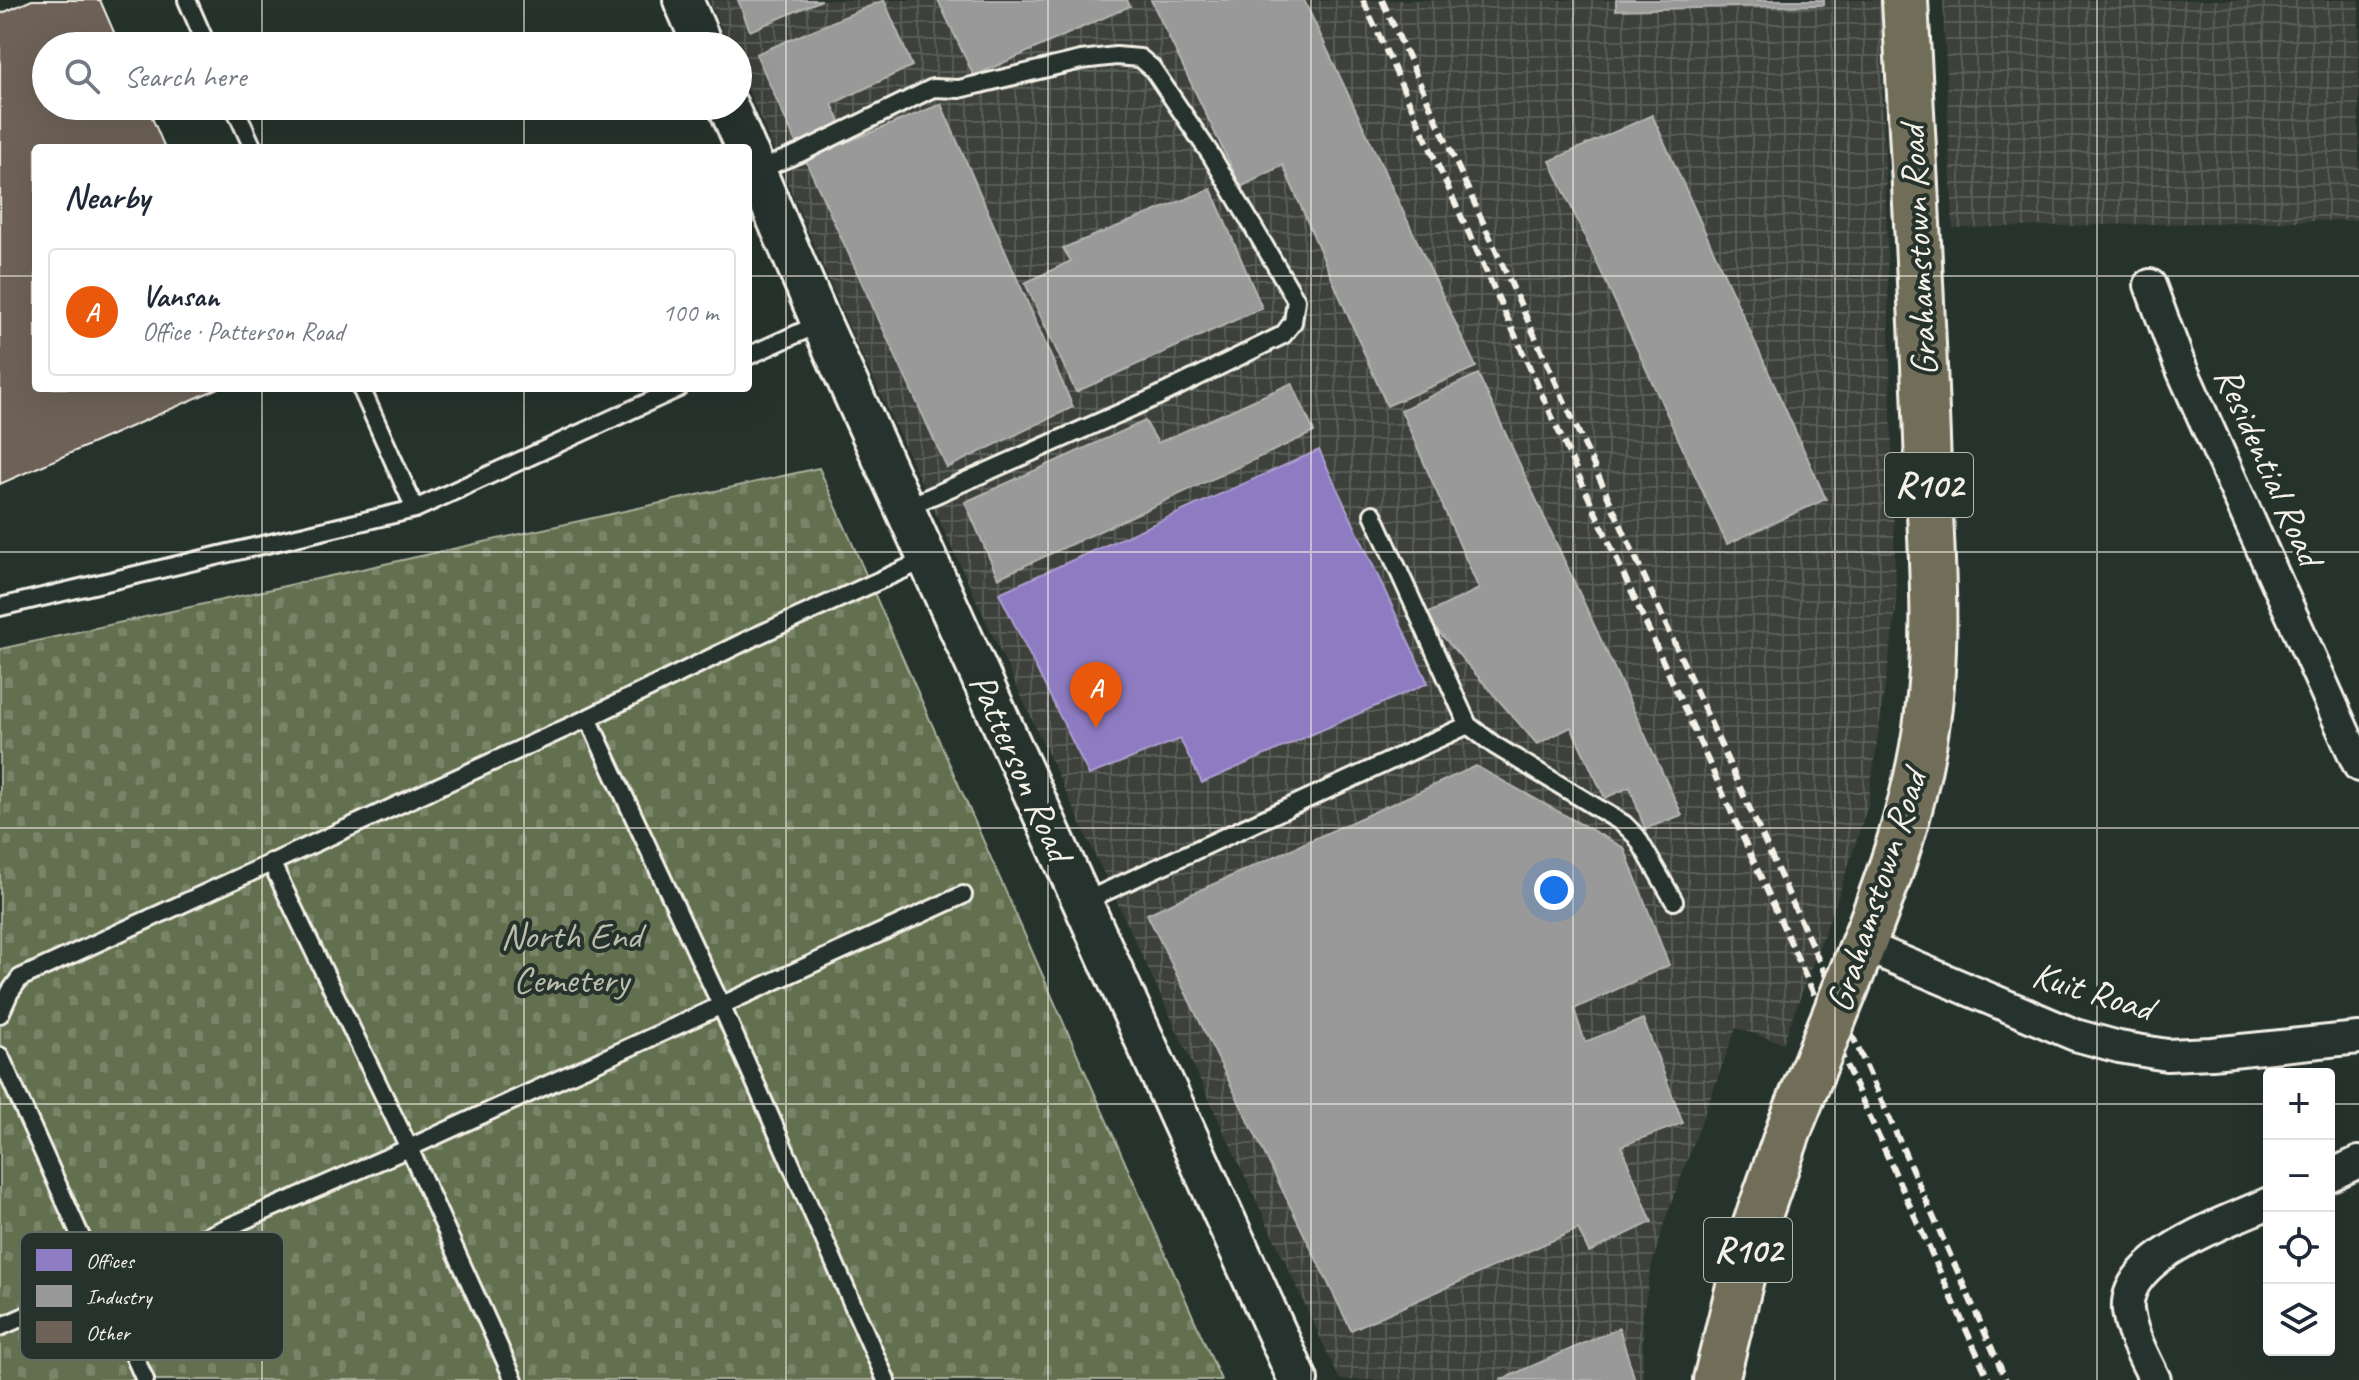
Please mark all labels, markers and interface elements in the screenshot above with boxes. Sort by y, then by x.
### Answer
search box [32,32,752,120]
icon: search [60,54,104,98]
text: Search here [124,57,246,95]
street label: Grahamstown Road [1888,118,1948,378]
text: Nearby [64,175,150,218]
text: Vansan [142,277,219,315]
text: A [85,296,99,329]
text: 100 m [662,296,718,329]
text: Office · Patterson Road [142,315,344,348]
street label: Residential Road [2204,359,2336,577]
road number: R102 [1885,453,1973,517]
pin: A [1070,662,1122,728]
street label: Patterson Road [959,666,1085,873]
street label: Grahamstown Road [1815,759,1939,1018]
your location [1534,870,1574,910]
park label: North End Cemetery [500,912,648,1003]
street label: Kuit Road [2027,950,2165,1033]
map controls [2263,1068,2335,1356]
button: + [2263,1068,2335,1140]
button: − [2263,1140,2335,1212]
button: locate [2263,1212,2335,1284]
road number: R102 [1704,1218,1792,1282]
legend [20,1232,284,1360]
text: Offices [86,1247,135,1275]
text: Industry [86,1283,154,1311]
button: layers [2263,1284,2335,1356]
text: Other [86,1319,132,1347]

